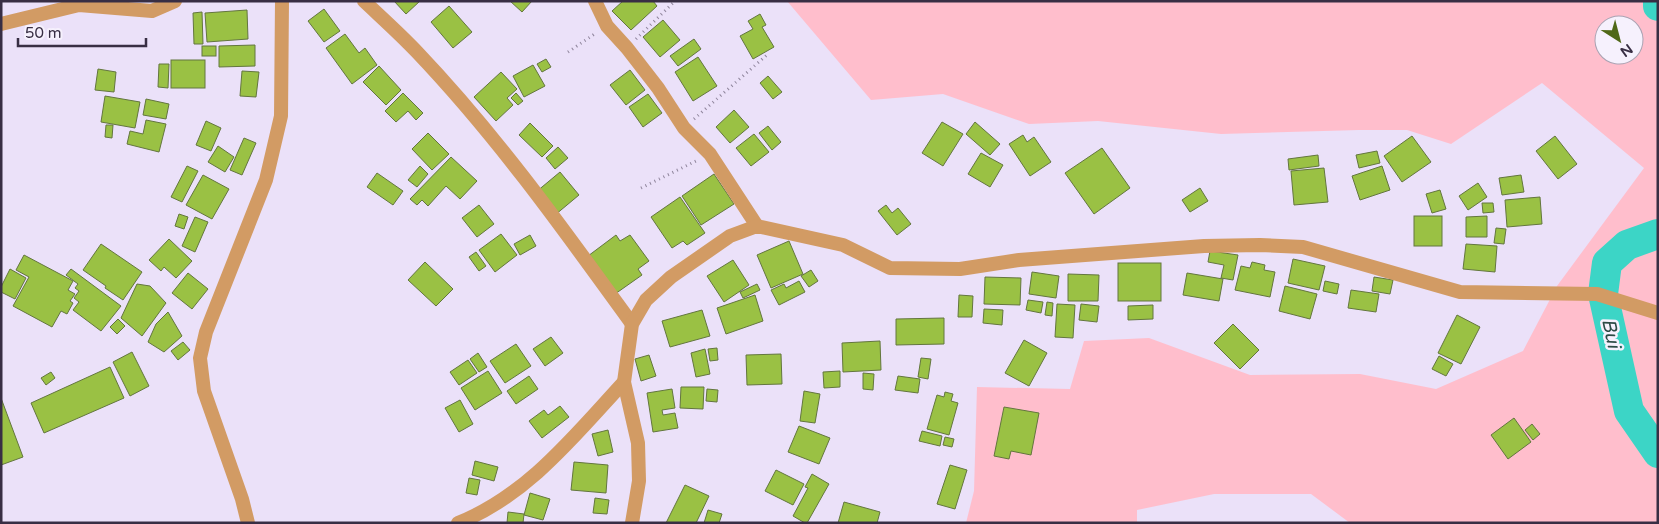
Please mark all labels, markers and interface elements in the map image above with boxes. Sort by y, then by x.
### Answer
scale bar [18,15,145,47]
north arrow [1594,15,1644,65]
text: 50 m [25,24,62,42]
text: N [1617,40,1636,60]
water label: Bui [1597,317,1625,352]

